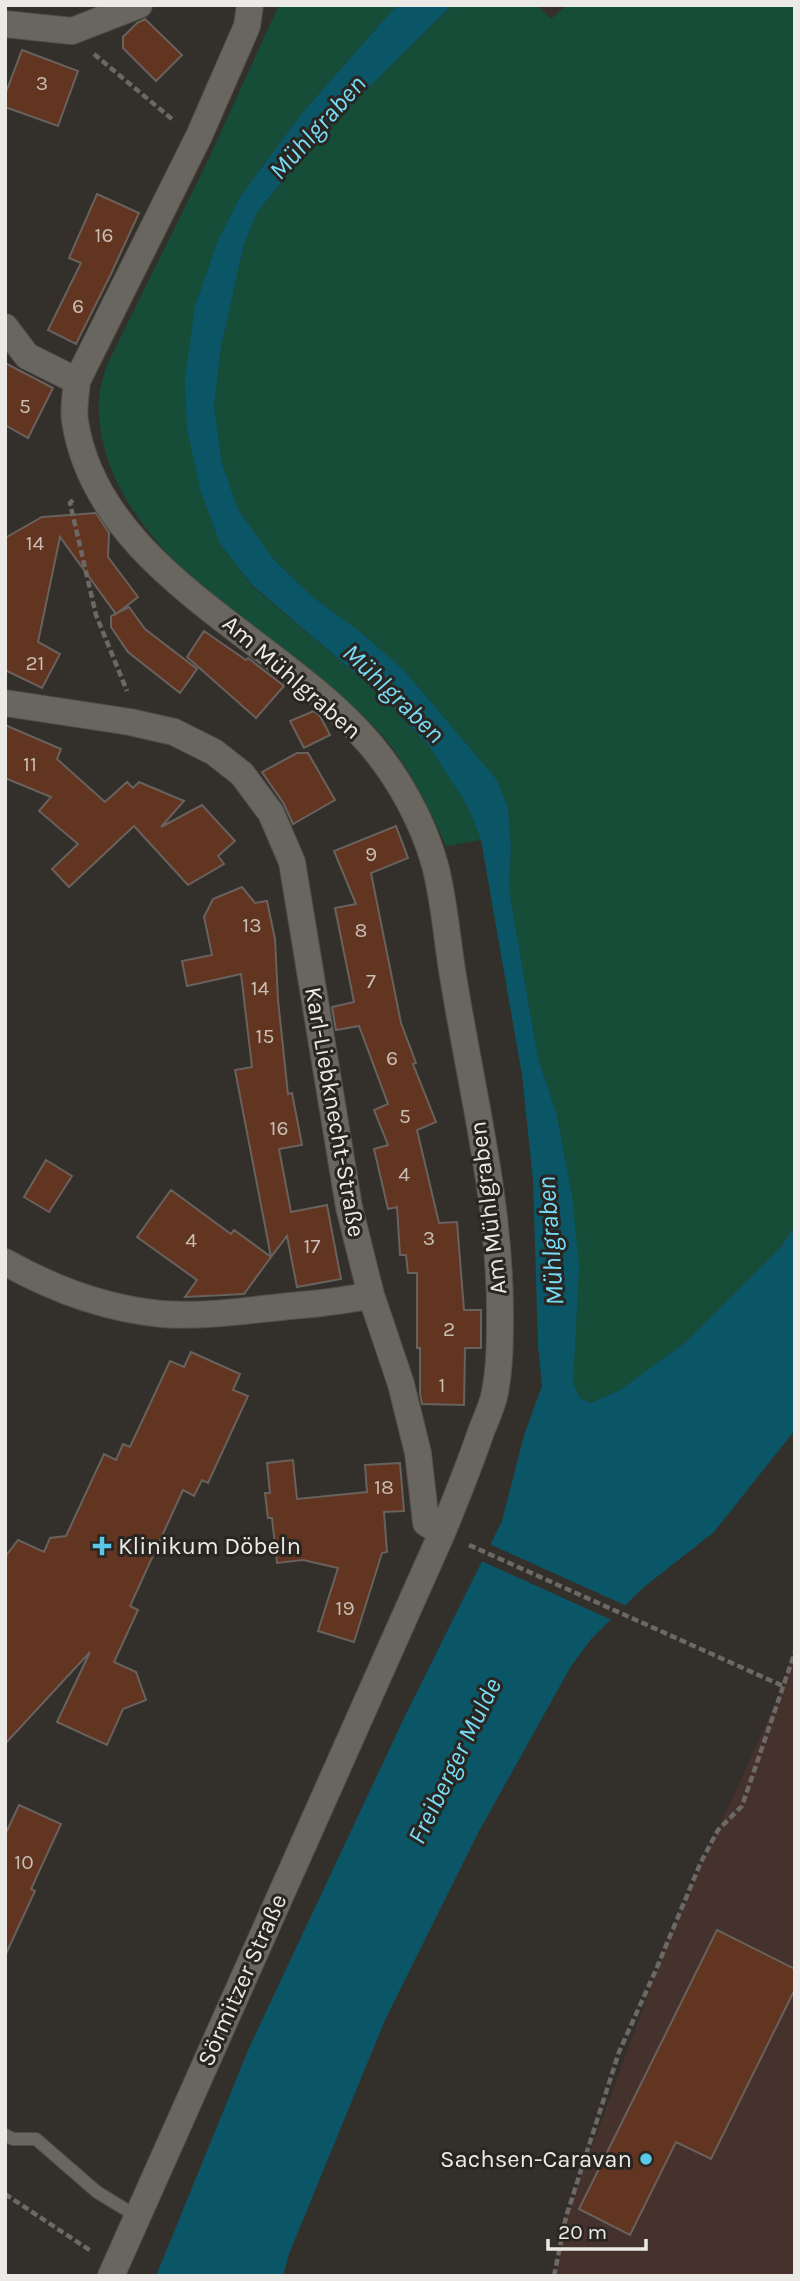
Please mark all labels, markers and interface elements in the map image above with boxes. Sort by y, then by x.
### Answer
water label: Mühlgraben [262,69,372,186]
house number: 3 [36,71,48,95]
house number: 16 [95,223,113,247]
house number: 6 [72,294,84,318]
house number: 5 [19,394,31,418]
house number: 14 [26,531,45,555]
street label: Am Mühlgraben [217,609,367,745]
water label: Mühlgraben [336,637,451,750]
house number: 21 [25,651,45,675]
house number: 11 [23,752,37,776]
house number: 9 [365,842,377,866]
house number: 13 [242,913,262,937]
house number: 8 [355,918,367,942]
house number: 7 [366,969,376,993]
house number: 14 [251,976,270,1000]
street label: Karl-Liebknecht-Straße [299,985,371,1239]
house number: 15 [256,1024,274,1048]
house number: 6 [386,1046,398,1070]
house number: 5 [399,1104,411,1128]
house number: 16 [270,1116,288,1140]
street label: Am Mühlgraben [463,1120,513,1296]
house number: 4 [398,1162,410,1186]
water label: Mühlgraben [531,1175,570,1307]
house number: 3 [423,1226,435,1250]
house number: 4 [185,1228,197,1252]
house number: 17 [304,1234,321,1258]
house number: 2 [443,1317,455,1341]
house number: 1 [439,1373,445,1397]
house number: 18 [374,1475,394,1499]
place label: Klinikum Döbeln [118,1532,301,1560]
marker: Klinikum Döbeln [92,1536,112,1556]
house number: 19 [335,1596,355,1620]
water label: Freiberger Mulde [401,1673,508,1849]
house number: 10 [14,1850,34,1874]
street label: Sörmitzer Straße [191,1890,293,2070]
place label: Sachsen-Caravan [440,2145,632,2173]
marker: Sachsen-Caravan [638,2151,654,2167]
scale bar [548,2208,646,2252]
text: 20 m [558,2220,607,2244]

